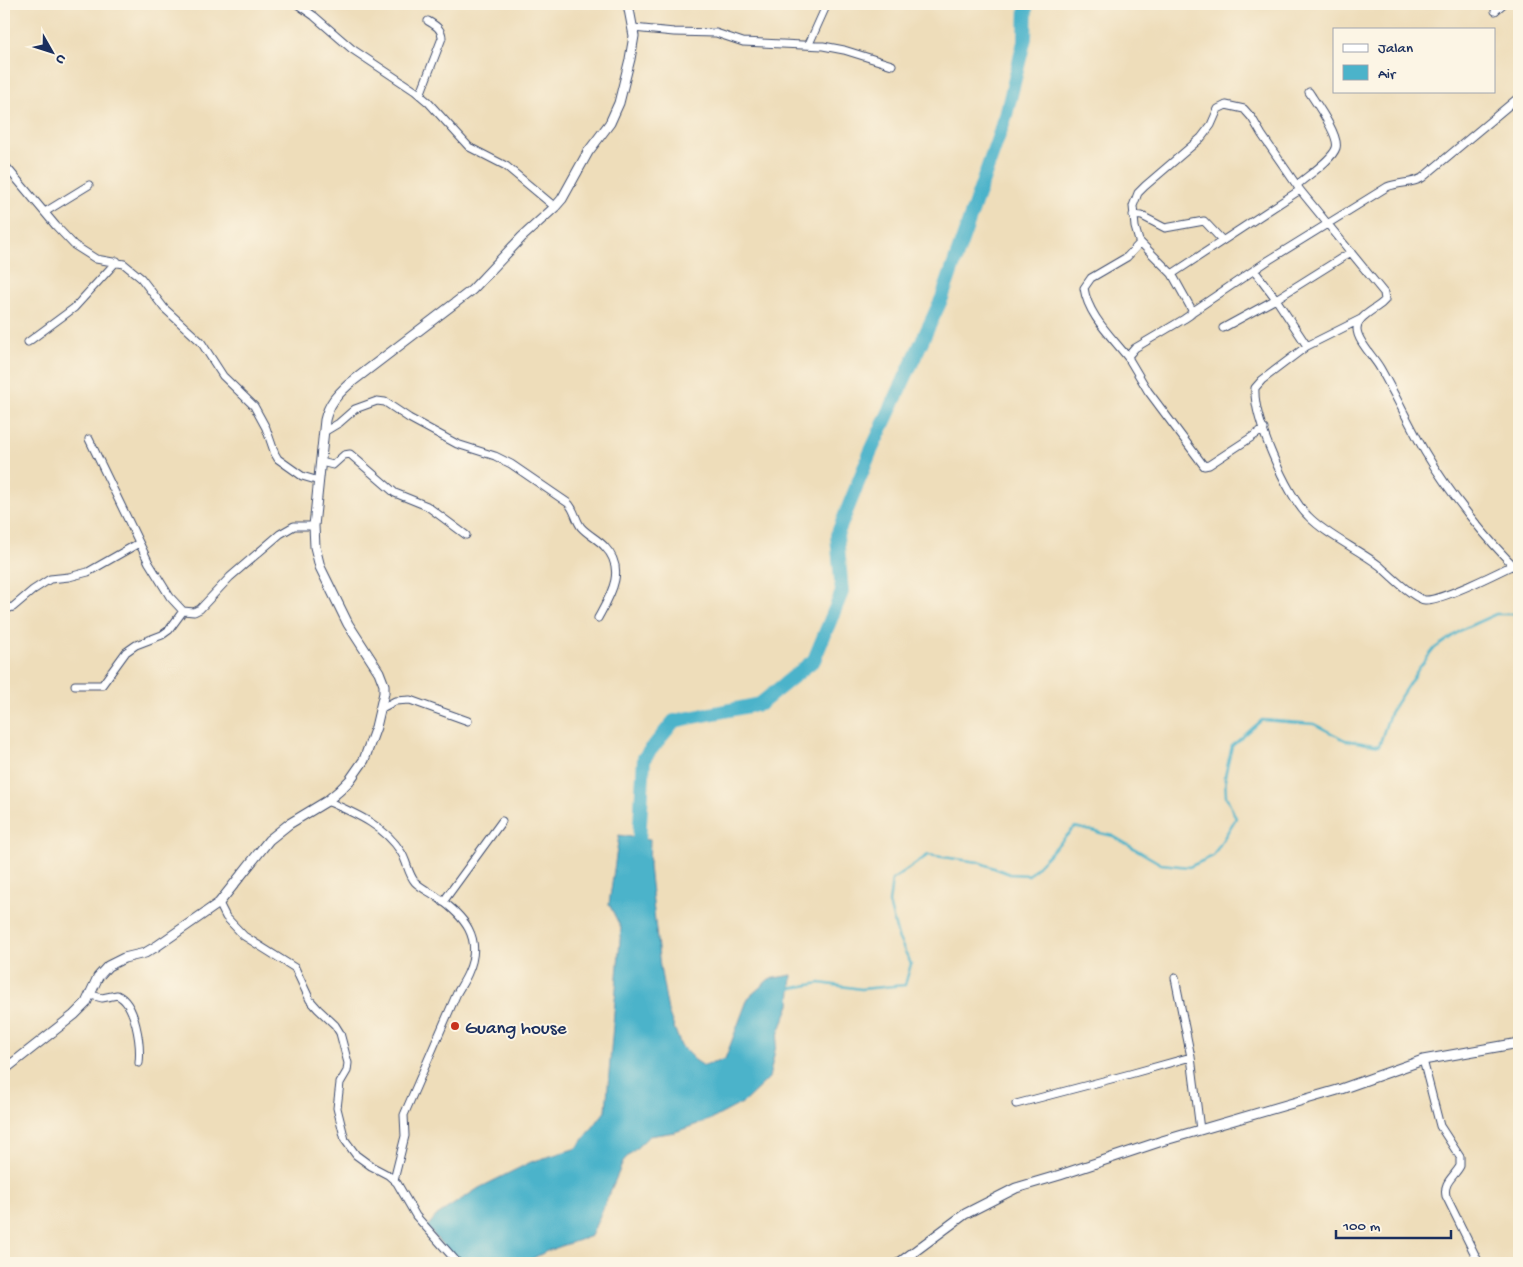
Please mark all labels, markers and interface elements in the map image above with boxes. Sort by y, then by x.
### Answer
north arrow [28,28,78,78]
legend [1333,28,1496,92]
text: Jalan [1378,40,1413,58]
text: U [51,50,69,67]
text: Air [1378,66,1397,84]
place label: Guang house [465,1018,567,1041]
marker: Guang house [449,1020,461,1032]
scale bar [1336,1207,1450,1239]
text: 100 m [1342,1218,1381,1236]

